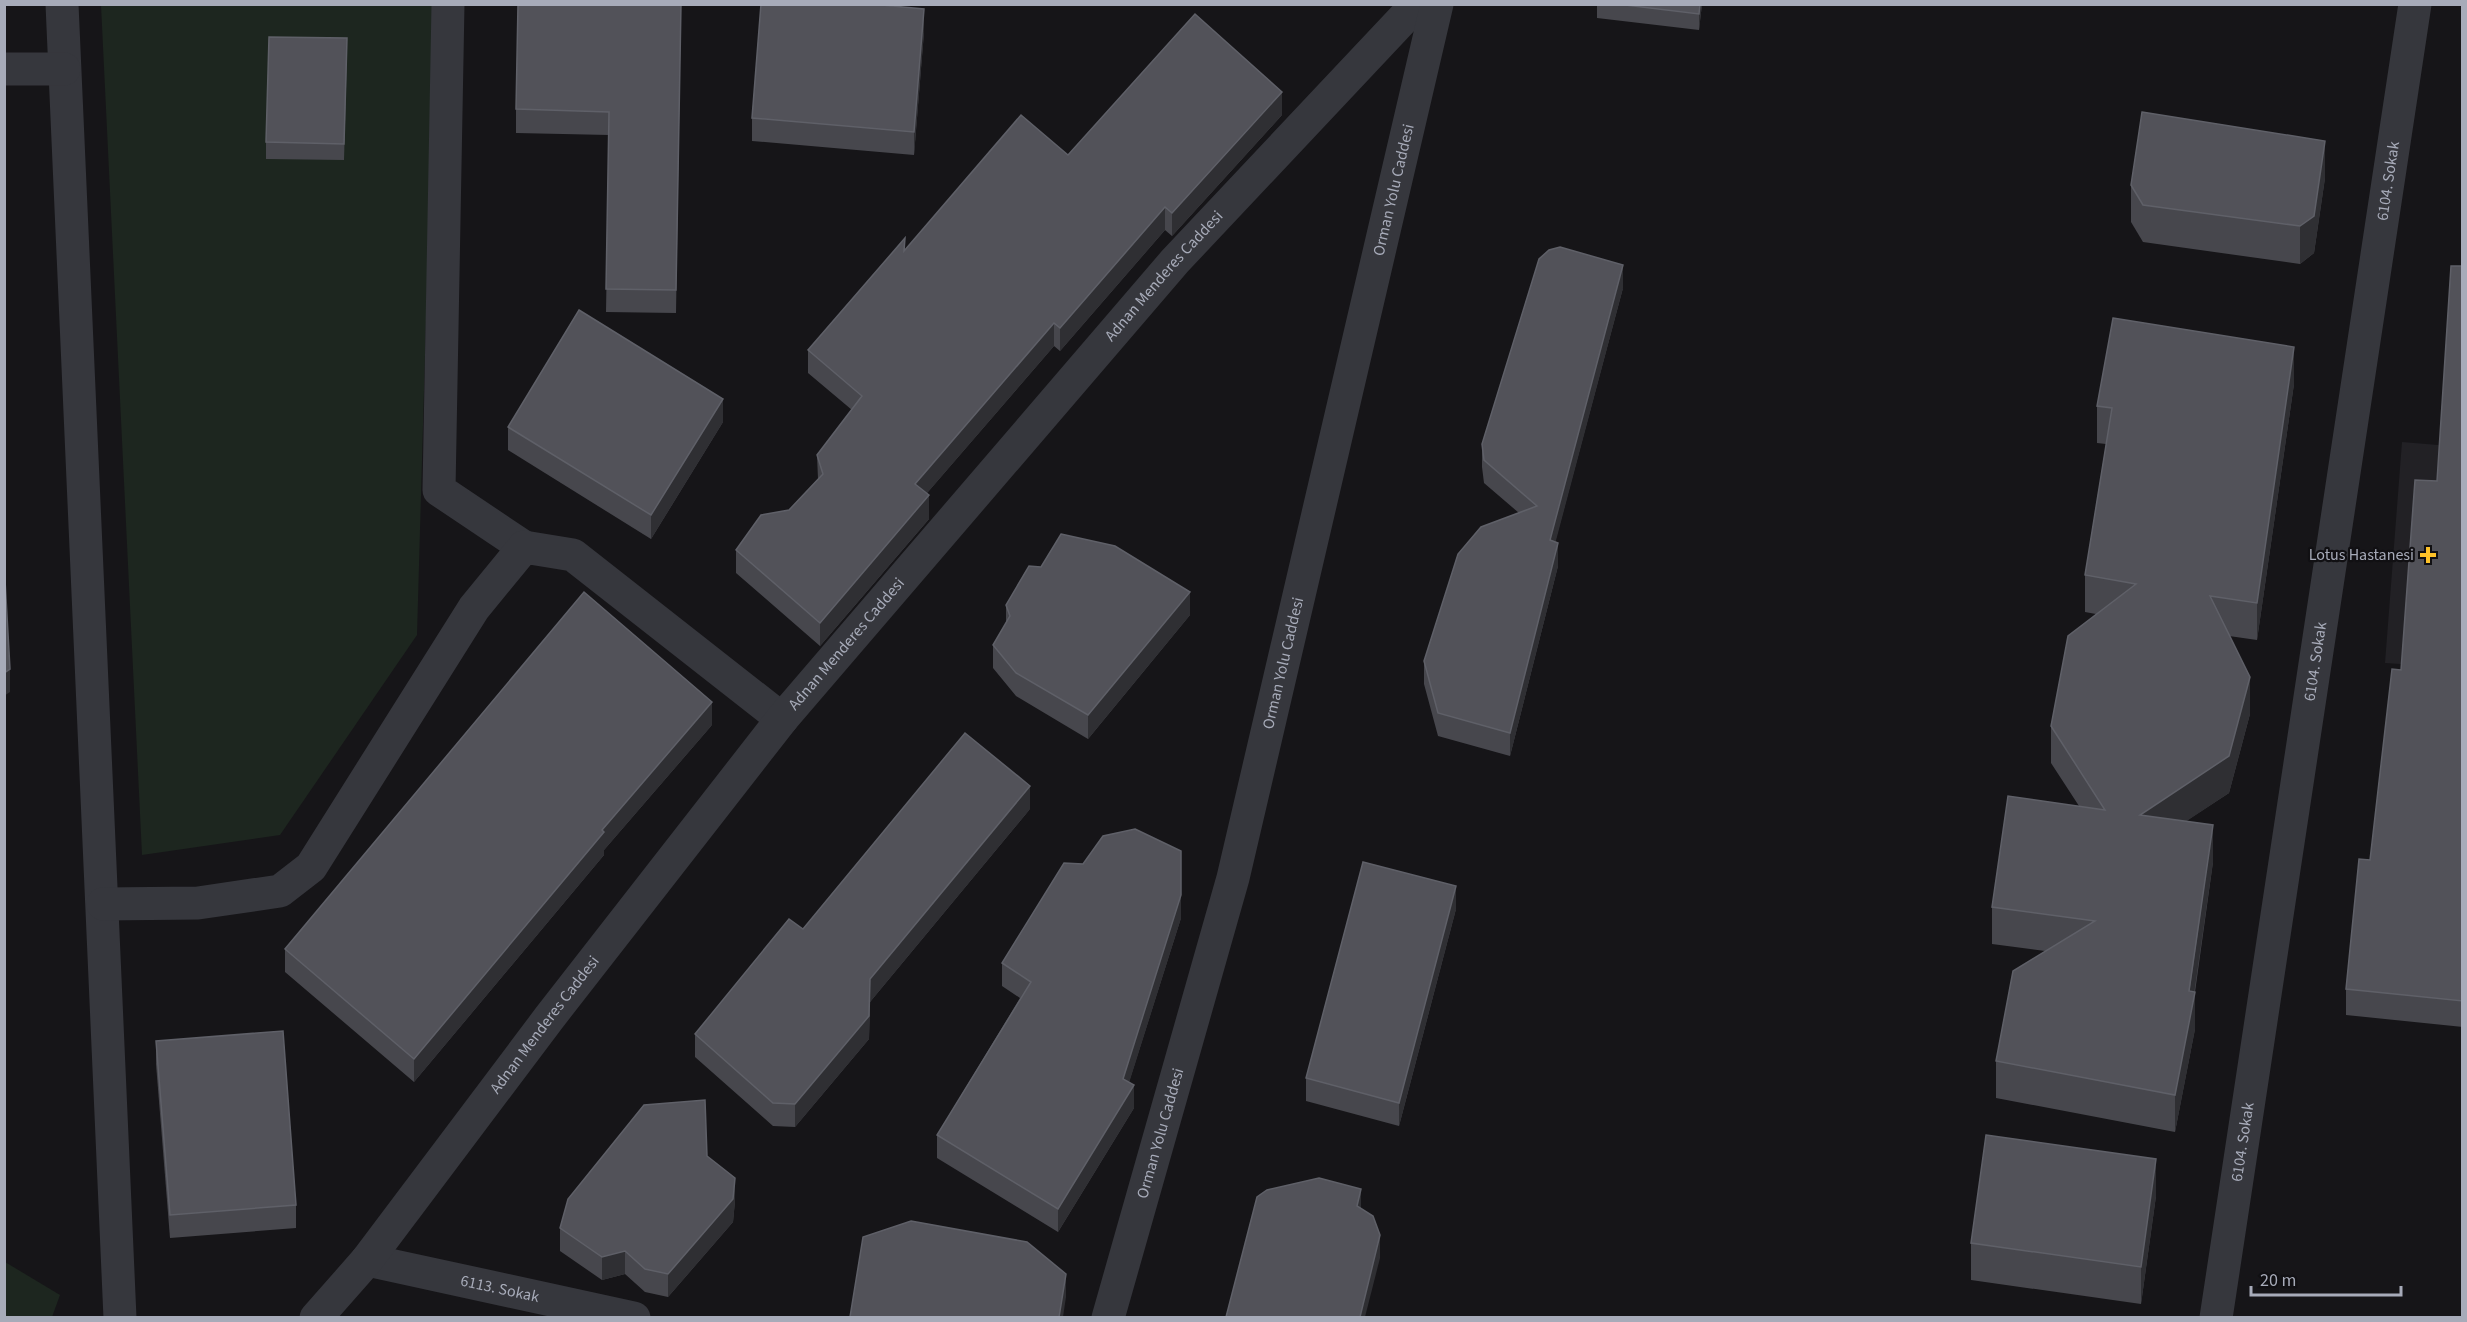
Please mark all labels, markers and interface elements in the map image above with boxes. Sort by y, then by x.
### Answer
street label: Orman Yolu Caddesi [1368,122,1420,258]
street label: 6104. Sokak [2371,140,2405,222]
street label: Adnan Menderes Caddesi [1100,206,1228,346]
place label: Lotus Hastanesi [2309,544,2414,566]
marker: Lotus Hastanesi [2419,546,2437,564]
street label: Adnan Menderes Caddesi [783,573,910,715]
street label: Orman Yolu Caddesi [1257,595,1309,731]
street label: 6104. Sokak [2299,620,2332,703]
street label: Adnan Menderes Caddesi [485,951,605,1098]
street label: Orman Yolu Caddesi [1131,1065,1189,1201]
street label: 6104. Sokak [2226,1101,2260,1183]
scale bar [2251,1259,2401,1297]
text: 20 m [2260,1268,2296,1293]
street label: 6113. Sokak [458,1270,541,1308]

